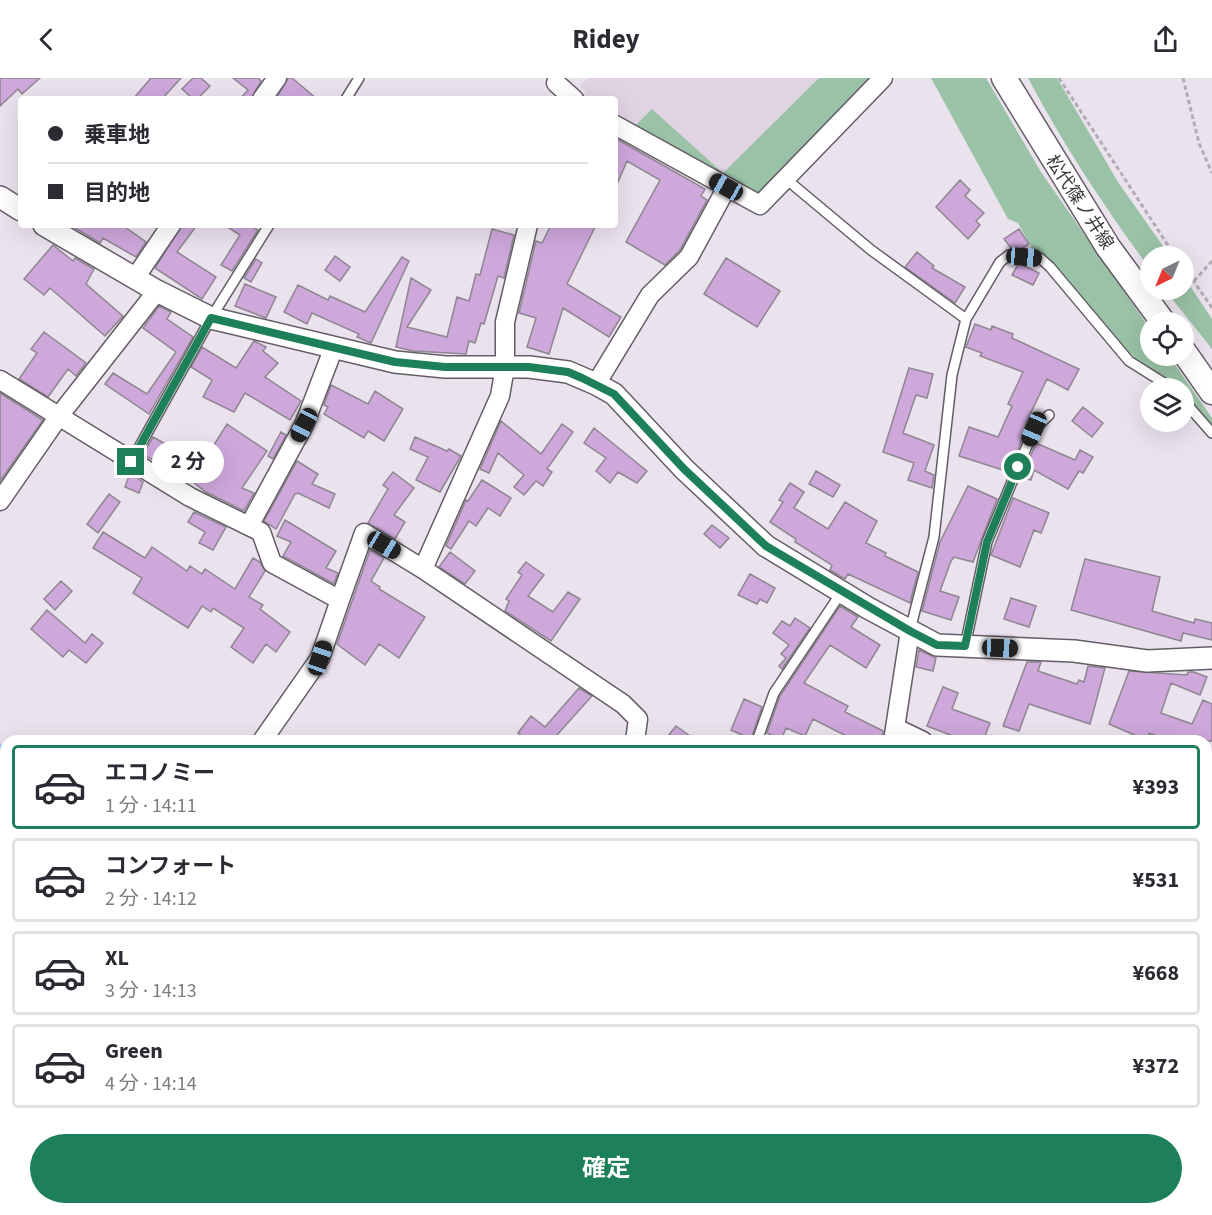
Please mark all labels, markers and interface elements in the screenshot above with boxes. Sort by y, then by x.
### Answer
text: Ridey [572,20,640,59]
icon: back [30,23,63,56]
icon: share [1149,23,1182,56]
text: 乗車地 [84,119,150,151]
street label: 松代篠ノ井線 [1040,150,1119,254]
car [706,170,746,204]
text: 目的地 [84,177,150,209]
car [1005,246,1043,268]
north arrow [1140,246,1194,300]
map controls [1140,246,1194,432]
button: locate [1140,312,1194,366]
button: layers [1140,378,1194,432]
car [288,405,320,445]
car [1019,409,1049,449]
callout: 2 分 [152,441,224,483]
route end [117,448,144,475]
text: 2 分 [171,448,205,476]
route start [1004,453,1031,480]
car [364,528,404,562]
car [306,638,334,678]
car [982,638,1018,658]
text: エコノミー [105,757,215,789]
icon: car [33,760,87,814]
text: ¥393 [1133,771,1179,803]
text: 1 分 · 14:11 [105,792,197,820]
text: コンフォート [105,850,236,882]
icon: car [33,853,87,907]
text: ¥531 [1133,864,1179,896]
text: 2 分 · 14:12 [105,885,197,913]
text: XL [105,942,129,974]
icon: car [33,946,87,1000]
text: ¥668 [1133,957,1179,989]
text: 3 分 · 14:13 [105,977,197,1005]
text: Green [105,1035,163,1067]
icon: car [33,1039,87,1093]
text: ¥372 [1133,1050,1179,1082]
text: 4 分 · 14:14 [105,1070,197,1098]
button: 確定 [30,1134,1182,1203]

